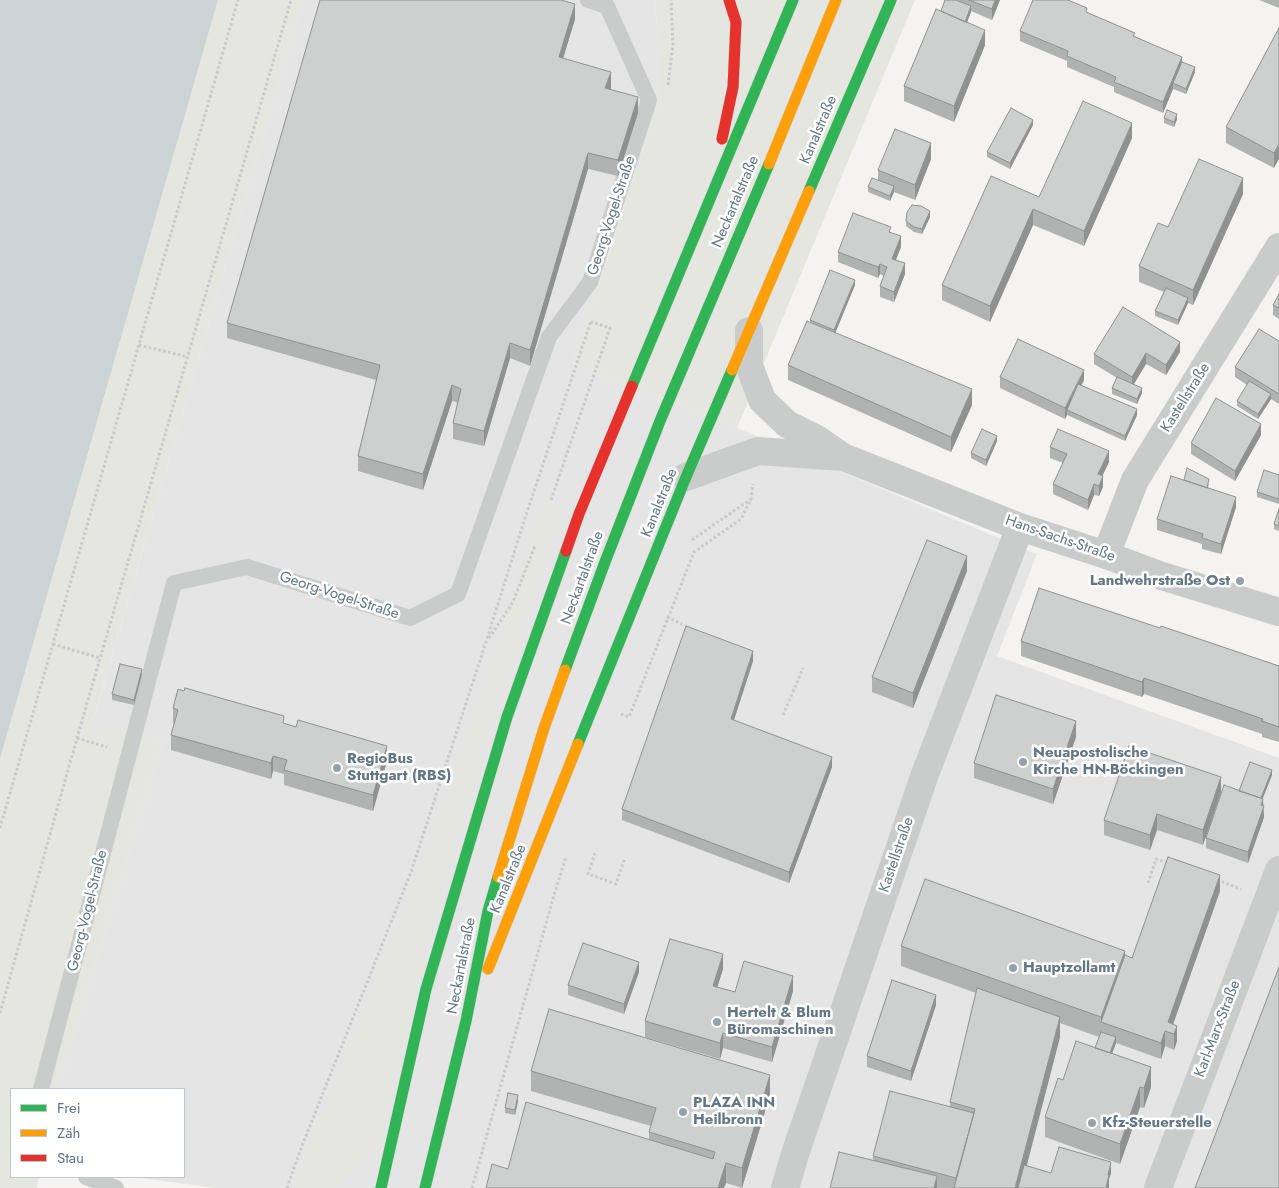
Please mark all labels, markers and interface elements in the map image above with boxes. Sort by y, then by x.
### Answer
street label: Kanalstraße [797,93,841,167]
street label: Neckartalstraße [709,153,763,251]
street label: Georg-Vogel-Straße [584,154,640,278]
street label: Kastellstraße [1158,360,1214,436]
street label: Kanalstraße [638,466,682,540]
street label: Hans-Sachs-Straße [1003,512,1117,566]
street label: Neckartalstraße [558,529,608,627]
street label: Georg-Vogel-Straße [277,568,401,624]
place label: Landwehrstraße Ost [1090,572,1230,590]
marker: Landwehrstraße Ost [1234,575,1246,587]
place label: Neuapostolische Kirche HN-Böckingen [1033,744,1184,779]
place label: RegioBus Stuttgart (RBS) [347,750,451,785]
marker: Neuapostolische Kirche HN-Böckingen [1017,756,1029,768]
marker: RegioBus Stuttgart (RBS) [331,762,343,774]
street label: Kastellstraße [876,815,918,895]
street label: Kanalstraße [487,842,531,916]
street label: Georg-Vogel-Straße [64,849,112,973]
street label: Neckartalstraße [444,916,480,1016]
place label: Hauptzollamt [1023,959,1115,977]
marker: Hauptzollamt [1007,962,1019,974]
street label: Karl-Marx-Straße [1191,978,1245,1080]
place label: Hertelt & Blum Büromaschinen [727,1004,834,1039]
marker: Hertelt & Blum Büromaschinen [711,1016,723,1028]
legend [10,1088,185,1178]
place label: PLAZA INN Heilbronn [693,1094,775,1129]
text: Frei [57,1097,81,1119]
marker: PLAZA INN Heilbronn [677,1106,689,1118]
place label: Kfz-Steuerstelle [1102,1114,1212,1132]
marker: Kfz-Steuerstelle [1086,1117,1098,1129]
text: Zäh [57,1122,80,1144]
text: Stau [57,1147,84,1169]

